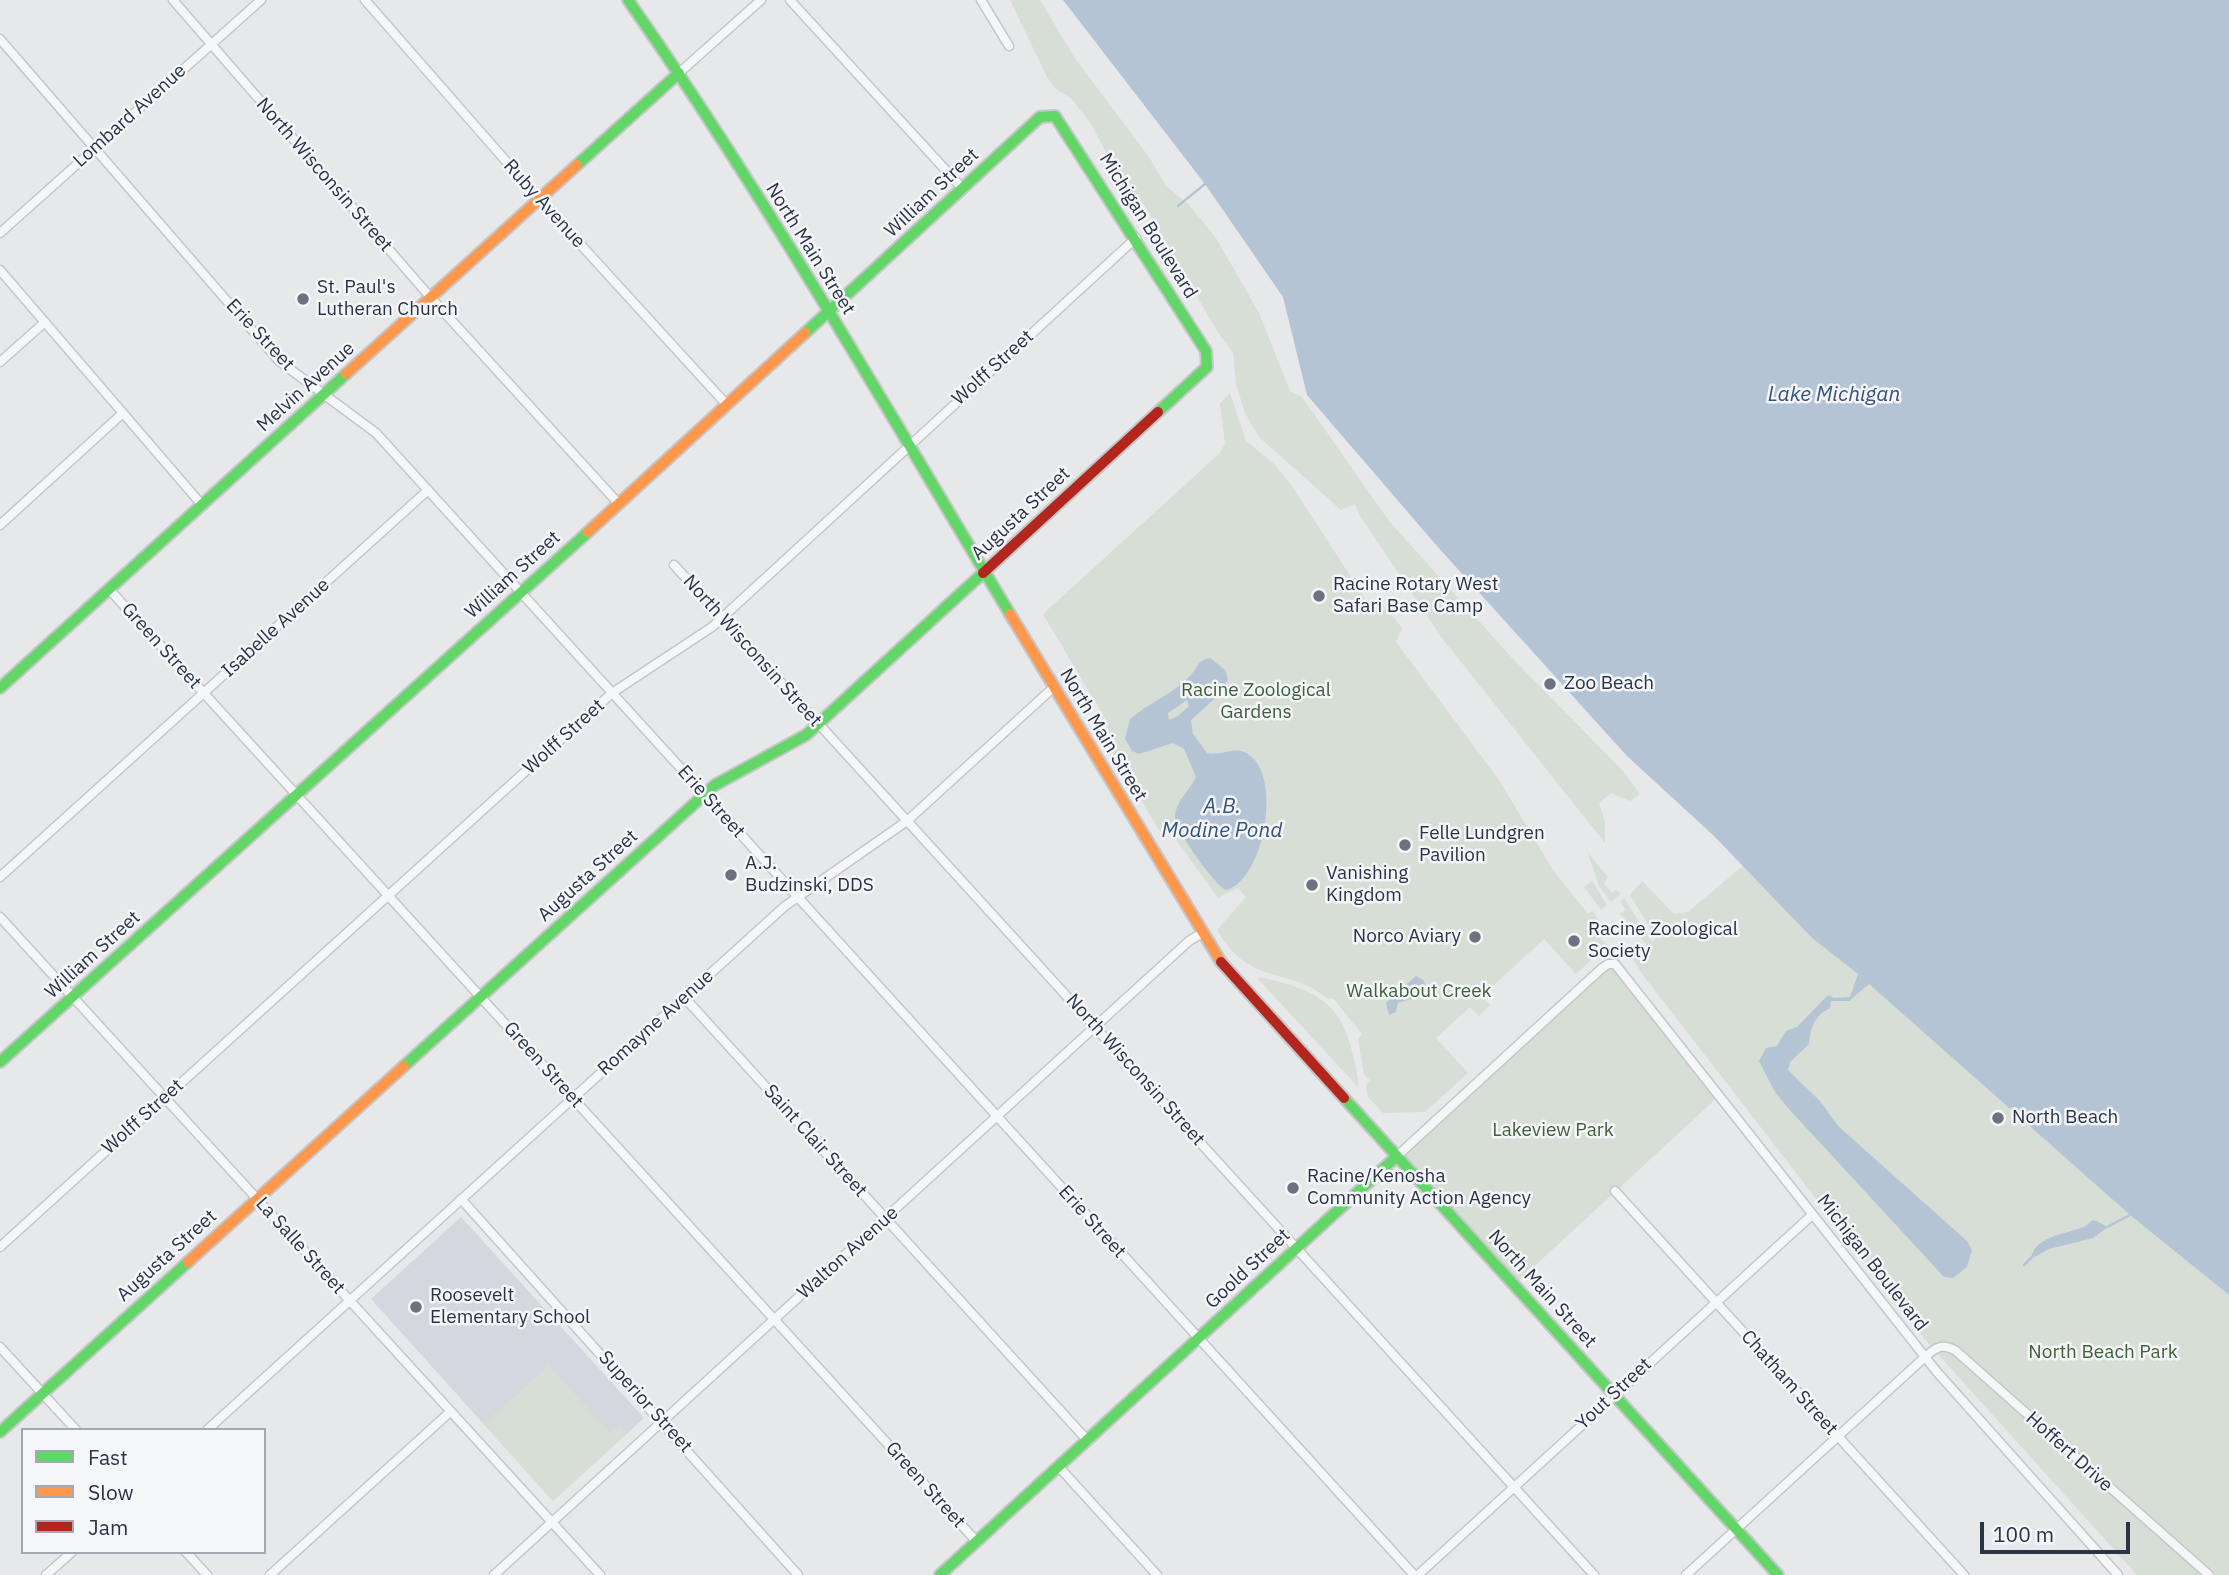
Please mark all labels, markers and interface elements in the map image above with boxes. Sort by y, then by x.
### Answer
street label: Lombard Avenue [69,60,191,172]
street label: North Wisconsin Street [251,93,397,257]
street label: William Street [880,144,984,242]
street label: Michigan Boulevard [1094,149,1202,303]
street label: Ruby Avenue [498,155,590,253]
street label: North Main Street [760,179,860,319]
place label: St. Paul's Lutheran Church [317,277,458,321]
marker: St. Paul's Lutheran Church [295,291,311,307]
street label: Erie Street [221,294,299,376]
street label: Wolff Street [948,326,1038,410]
street label: Melvin Avenue [252,337,360,437]
water label: Lake Michigan [1768,382,1900,408]
street label: Augusta Street [967,463,1075,565]
street label: William Street [461,526,565,624]
street label: North Wisconsin Street [678,570,826,732]
street label: Isabelle Avenue [217,574,335,682]
place label: Racine Rotary West Safari Base Camp [1333,574,1498,618]
marker: Racine Rotary West Safari Base Camp [1311,588,1327,604]
street label: Green Street [116,598,206,694]
street label: North Main Street [1054,665,1152,805]
place label: Zoo Beach [1564,673,1654,695]
marker: Zoo Beach [1542,676,1558,692]
park label: Racine Zoological Gardens [1181,680,1331,724]
street label: Wolff Street [519,695,609,779]
street label: Erie Street [672,761,750,843]
water label: A.B. Modine Pond [1161,794,1283,844]
place label: Felle Lundgren Pavilion [1419,823,1545,867]
street label: Augusta Street [533,825,643,927]
marker: Felle Lundgren Pavilion [1397,837,1413,853]
place label: A.J. Budzinski, DDS [745,853,874,897]
place label: Vanishing Kingdom [1326,863,1408,907]
marker: A.J. Budzinski, DDS [723,867,739,883]
marker: Vanishing Kingdom [1304,877,1320,893]
street label: William Street [41,906,145,1004]
place label: Racine Zoological Society [1588,919,1738,963]
place label: Norco Aviary [1353,926,1461,948]
marker: Norco Aviary [1467,929,1483,945]
marker: Racine Zoological Society [1566,933,1582,949]
street label: Romayne Avenue [593,965,719,1081]
park label: Walkabout Creek [1346,981,1492,1003]
street label: North Wisconsin Street [1061,989,1209,1151]
street label: Green Street [498,1017,588,1113]
street label: Wolff Street [98,1075,188,1159]
street label: Saint Clair Street [759,1080,871,1202]
place label: North Beach [2012,1107,2118,1129]
marker: North Beach [1990,1110,2006,1126]
park label: Lakeview Park [1492,1120,1614,1142]
place label: Racine/Kenosha Community Action Agency [1307,1166,1531,1210]
marker: Racine/Kenosha Community Action Agency [1285,1180,1301,1196]
street label: Erie Street [1053,1181,1131,1263]
street label: Michigan Boulevard [1812,1190,1932,1336]
street label: La Salle Street [251,1193,349,1299]
street label: Walton Avenue [793,1202,903,1304]
street label: Augusta Street [112,1205,222,1307]
street label: Goold Street [1201,1224,1295,1314]
street label: North Main Street [1483,1225,1601,1353]
place label: Roosevelt Elementary School [430,1285,590,1329]
marker: Roosevelt Elementary School [408,1299,424,1315]
street label: Chatham Street [1736,1326,1842,1440]
park label: North Beach Park [2028,1342,2178,1364]
street label: Superior Street [593,1346,697,1458]
street label: Yout Street [1571,1353,1657,1435]
street label: Hoffert Drive [2021,1407,2117,1497]
legend [21,1428,266,1554]
street label: Green Street [880,1437,970,1533]
text: Fast [88,1443,128,1471]
text: Slow [88,1478,134,1506]
scale bar [1984,1508,2134,1552]
text: Jam [88,1513,128,1541]
text: 100 m [1993,1520,2054,1548]

